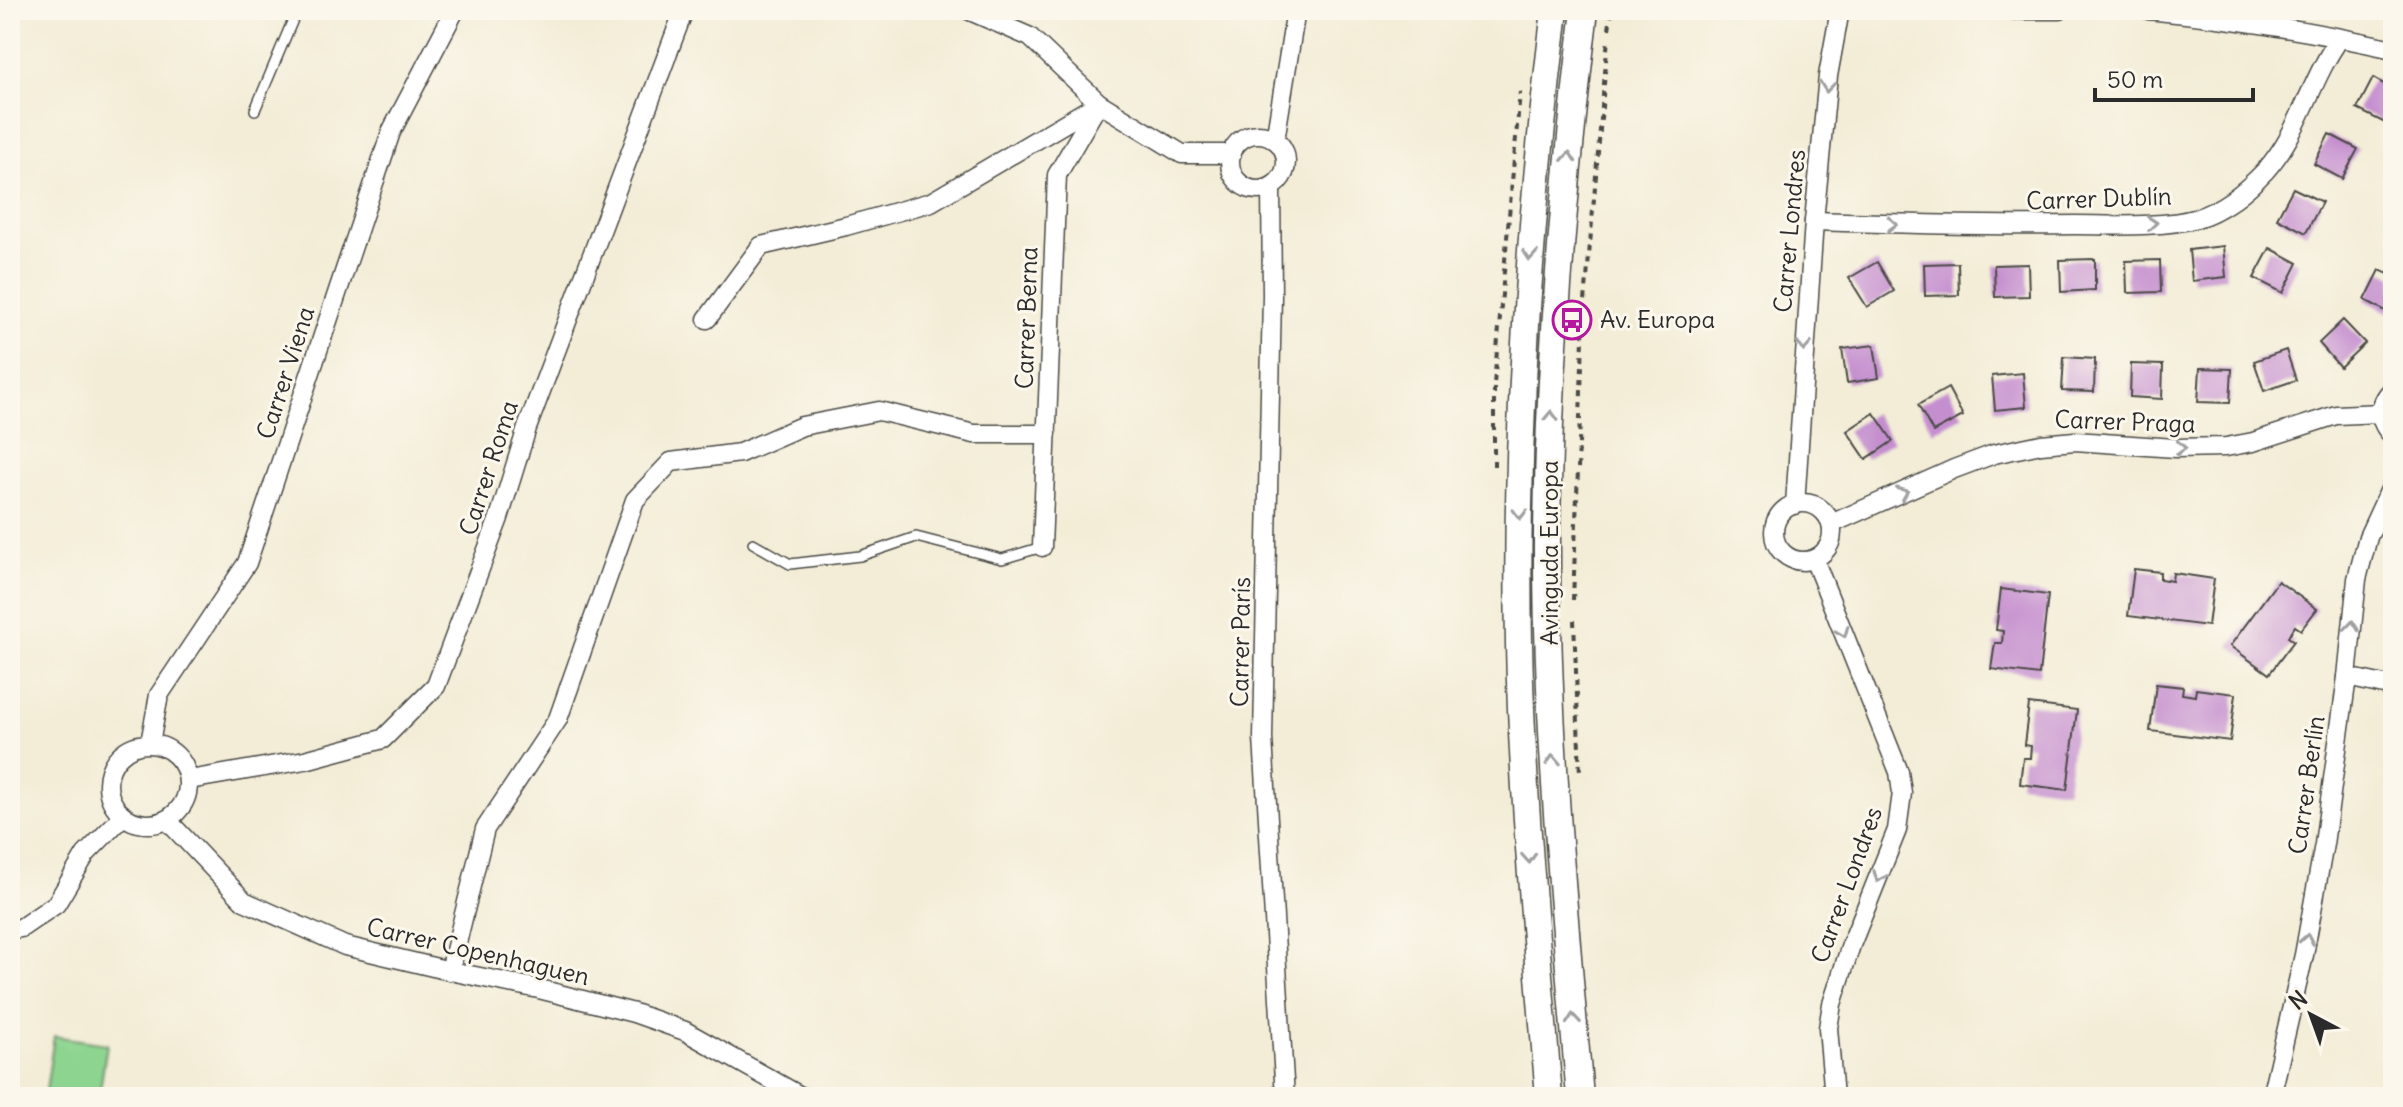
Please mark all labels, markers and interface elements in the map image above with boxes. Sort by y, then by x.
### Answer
scale bar [2095,52,2253,102]
text: 50 m [2107,64,2163,94]
one-way arrow [1819,81,1836,94]
street label: Carrer Londres [1767,148,1811,314]
one-way arrow [1560,150,1577,163]
street label: Carrer Dublín [2026,180,2172,216]
one-way arrow [2146,215,2159,232]
one-way arrow [1886,216,1899,233]
street label: Carrer Berna [1009,246,1043,390]
one-way arrow [1522,249,1539,262]
bus stop icon: Av. Europa [1551,299,1593,341]
street label: Carrer Viena [250,303,321,443]
place label: Av. Europa [1600,304,1715,334]
one-way arrow [1796,340,1813,353]
street label: Carrer Roma [452,397,524,539]
street label: Carrer Praga [2054,404,2196,438]
one-way arrow [1543,409,1560,422]
one-way arrow [2175,439,2188,456]
street label: Avinguda Europa [1534,460,1564,646]
one-way arrow [1895,487,1909,503]
one-way arrow [1512,508,1529,521]
street label: Carrer París [1224,577,1256,707]
one-way arrow [2344,619,2361,632]
one-way arrow [1833,624,1850,638]
street label: Carrer Berlín [2281,714,2331,856]
one-way arrow [1545,753,1562,766]
street label: Carrer Londres [1804,803,1888,967]
one-way arrow [1520,852,1537,865]
one-way arrow [1872,869,1889,883]
street label: Carrer Copenhaguen [364,911,593,991]
one-way arrow [2297,932,2314,946]
north arrow [2271,975,2351,1055]
text: N [2283,984,2313,1015]
one-way arrow [1565,1012,1582,1025]

